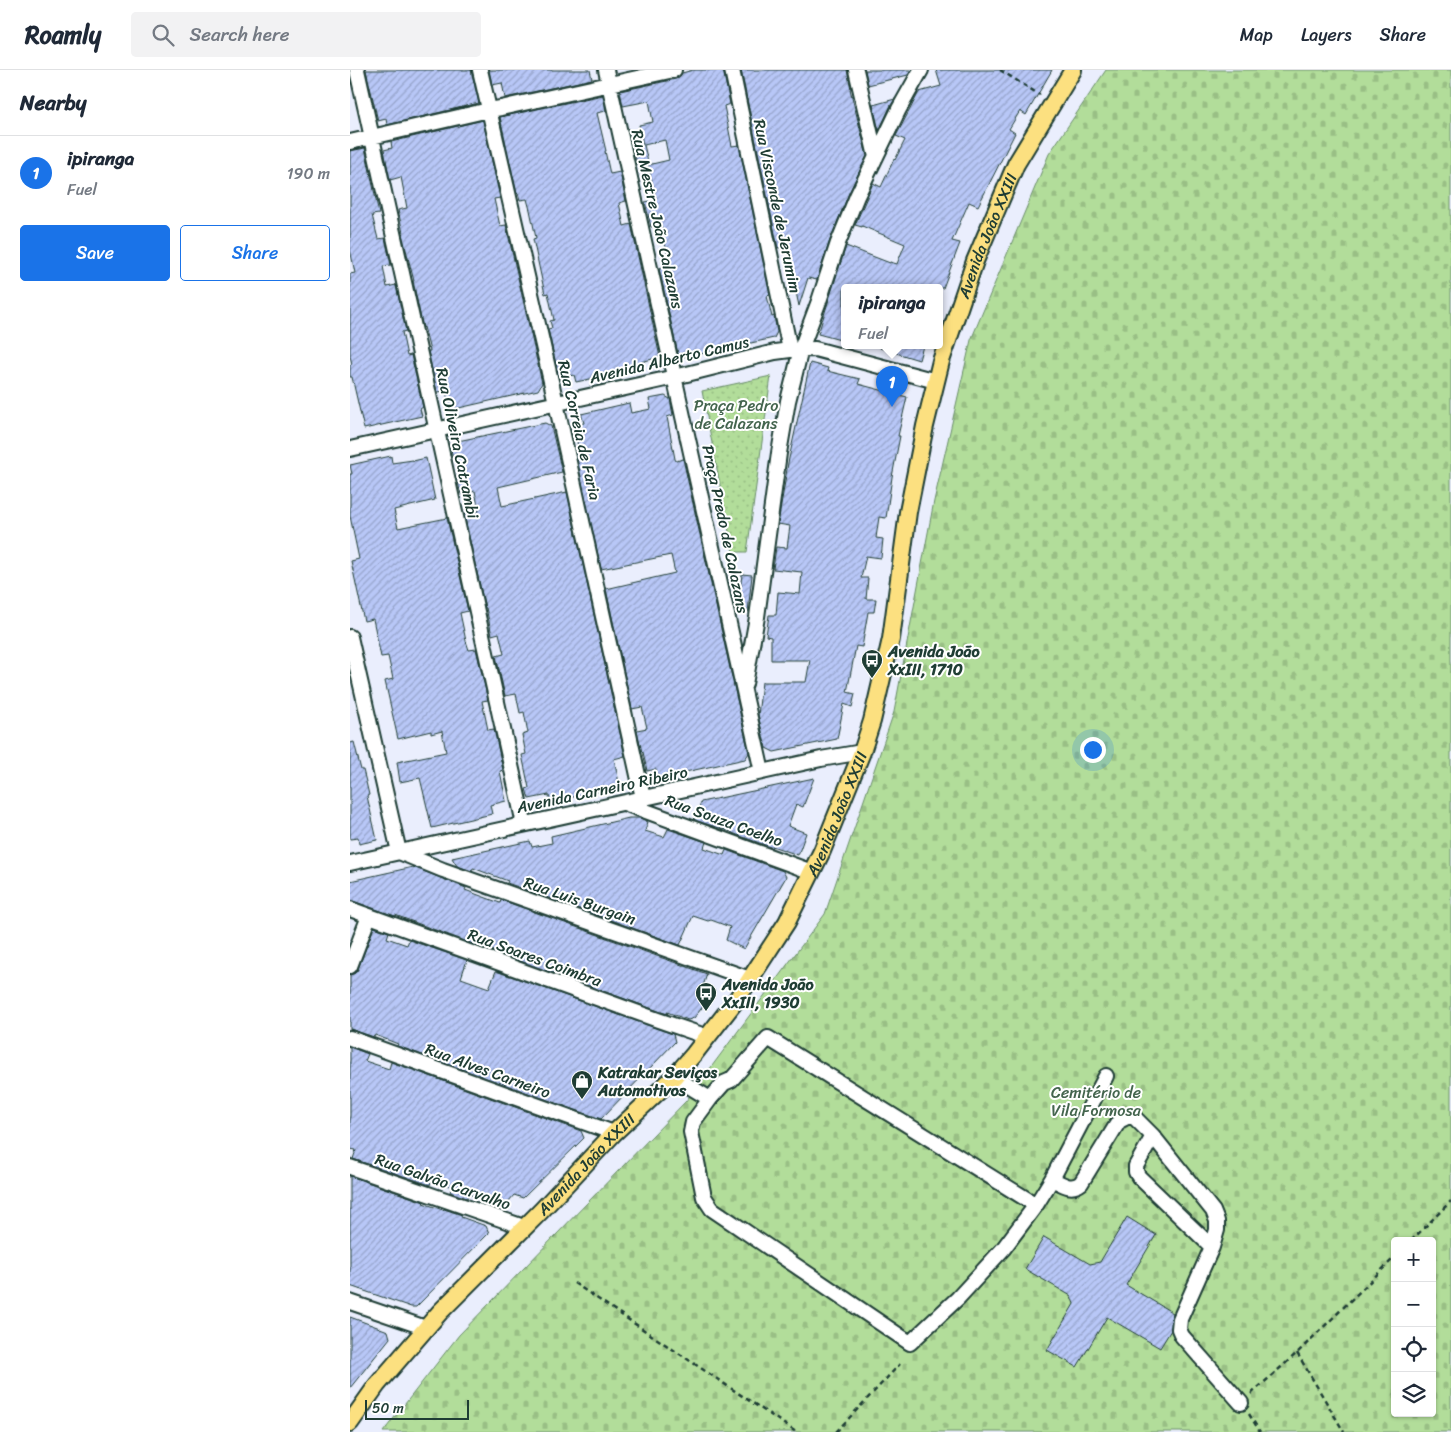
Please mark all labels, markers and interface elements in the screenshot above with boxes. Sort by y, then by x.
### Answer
search box [131,12,481,57]
text: Roamly [25,14,101,56]
text: Search here [189,18,289,51]
text: Map [1240,19,1273,51]
text: Layers [1301,19,1352,51]
text: Share [1380,19,1426,51]
icon: search [149,21,177,49]
text: Nearby [20,84,86,122]
street label: Rua Visconde de Jerumim [745,116,810,296]
street label: Rua Mestre João Calazans [623,127,692,312]
text: ipiranga [67,142,134,175]
text: 1 [33,159,39,188]
text: 190 m [287,159,330,188]
street label: Avenida João XXIII [949,168,1026,303]
text: Fuel [67,175,97,204]
button: Save [20,225,170,281]
button: Share [180,225,330,281]
popup [841,284,943,349]
text: ipiranga [858,286,926,319]
text: Fuel [858,319,888,348]
street label: Avenida Alberto Camus [585,327,752,392]
street label: Rua Correia de Faria [549,357,610,503]
street label: Rua Oliveira Catrambi [427,365,488,522]
pin: 1 [876,366,908,407]
park label: Praça Pedro de Calazans [694,391,778,438]
street label: Praça Predo de Calazans [693,442,758,617]
place label: Avenida João XxIII, 1710 [887,637,980,684]
bus stop icon: Avenida João XxIII, 1710 [860,648,884,679]
your location [1080,737,1106,763]
street label: Avenida João XXIII [797,747,876,882]
street label: Avenida Carneiro Ribeiro [513,757,690,822]
street label: Rua Souza Coelho [661,786,787,855]
street label: Rua Luis Burgain [520,868,640,933]
street label: Rua Soares Coimbra [464,920,607,995]
place label: Avenida João XxIII, 1930 [721,970,814,1017]
bus stop icon: Avenida João XxIII, 1930 [694,981,718,1012]
street label: Rua Alves Carneiro [421,1034,555,1107]
place label: Katrakar Seviços Automotivos [597,1058,718,1105]
shop icon: Katrakar Seviços Automotivos [570,1069,594,1100]
park label: Cemitério de Vila Formosa [1051,1078,1142,1125]
street label: Avenida João XXIII [529,1106,642,1223]
street label: Rua Galvão Carvalho [371,1145,515,1218]
map controls [1391,1237,1436,1417]
button: + [1391,1237,1436,1282]
button: − [1391,1282,1436,1327]
button: locate [1391,1327,1436,1372]
button: layers [1391,1372,1436,1417]
text: 50 m [372,1396,404,1421]
scale bar [365,1397,469,1420]

